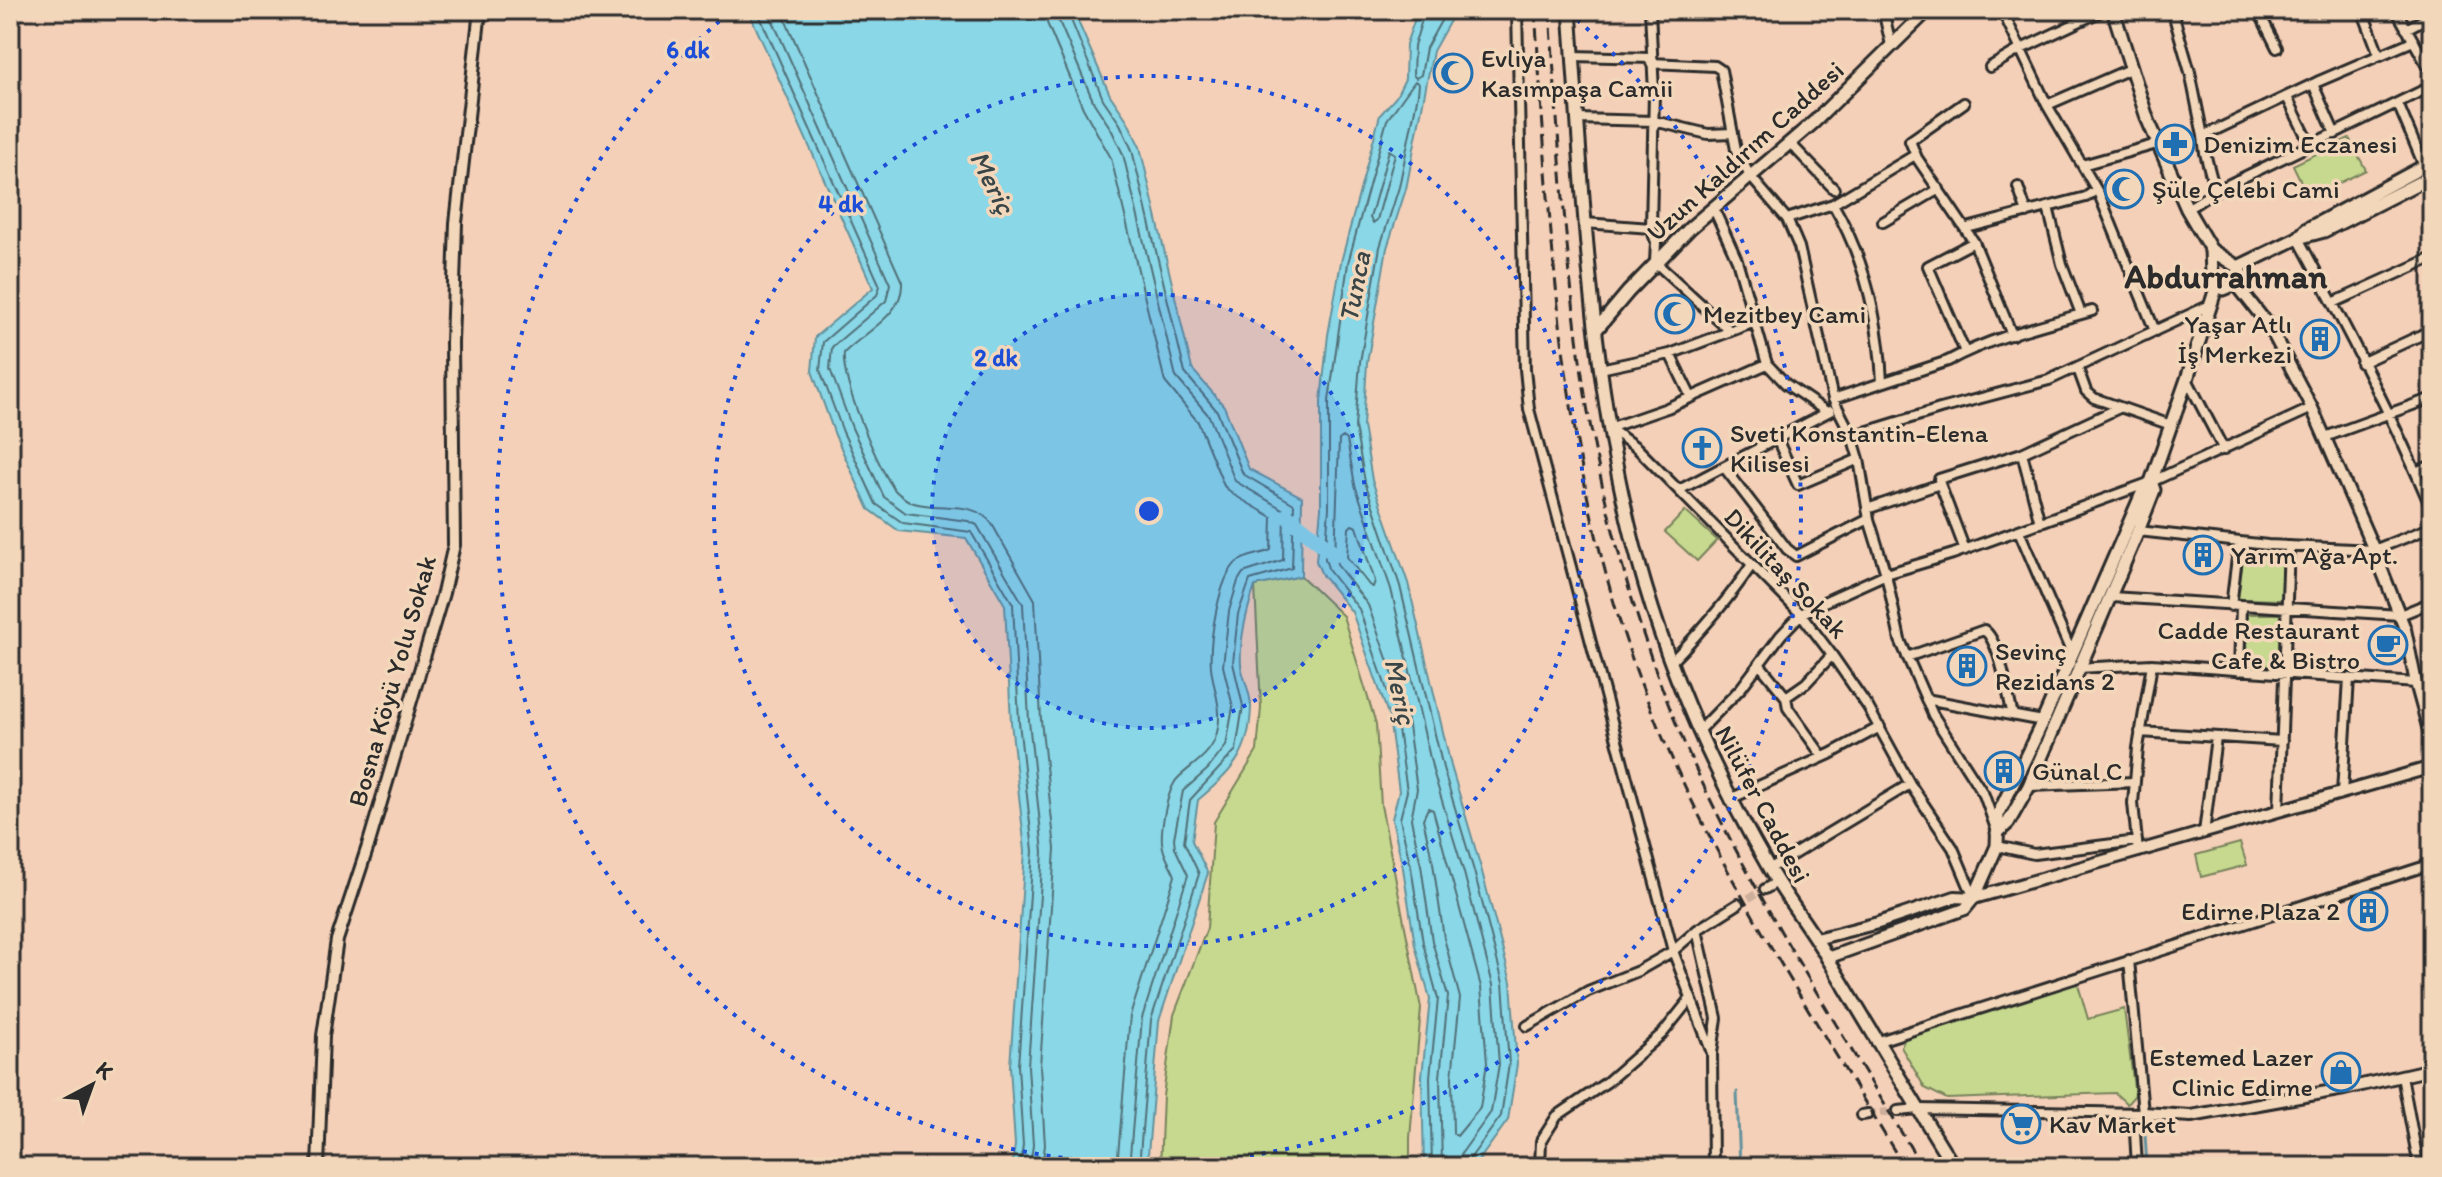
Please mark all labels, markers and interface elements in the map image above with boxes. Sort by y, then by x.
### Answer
text: 6 dk [666,35,711,64]
place label: Evliya Kasımpaşa Camii [1481,42,1673,104]
mosque icon: Evliya Kasımpaşa Camii [1432,52,1474,94]
street label: Uzun Kaldırım Caddesi [1640,54,1850,248]
pharmacy icon: Denizim Eczanesi [2154,123,2196,165]
place label: Denizim Eczanesi [2203,128,2397,160]
water label: Meriç [963,145,1024,220]
mosque icon: Şüle Çelebi Cami [2103,168,2145,210]
place label: Şüle Çelebi Cami [2152,173,2340,205]
text: 4 dk [818,189,864,218]
water label: Tunca [1330,247,1378,325]
district label: Abdurrahman [2124,256,2328,297]
mosque icon: Mezitbey Cami [1654,293,1696,335]
place label: Mezitbey Cami [1703,298,1866,330]
place label: Yaşar Atlı İş Merkezi [2177,308,2292,370]
building icon: Yaşar Atlı İş Merkezi [2299,318,2341,360]
text: 2 dk [974,343,1019,372]
place label: Sveti Konstantin-Elena Kilisesi [1730,417,1989,479]
church icon: Sveti Konstantin-Elena Kilisesi [1681,427,1723,469]
centre of rings [1135,497,1163,525]
street label: Dikilitaş Sokak [1717,501,1855,645]
building icon: Yarım Ağa Apt. [2182,534,2224,576]
place label: Yarım Ağa Apt. [2231,539,2398,571]
street label: Bosna Köyü Yolu Sokak [341,551,443,810]
place label: Cadde Restaurant Cafe & Bistro [2158,614,2360,676]
cafe icon: Cadde Restaurant Cafe & Bistro [2367,624,2409,666]
place label: Sevinç Rezidans 2 [1995,635,2115,697]
building icon: Sevinç Rezidans 2 [1946,645,1988,687]
water label: Meriç [1377,655,1425,728]
street label: Nilüfer Caddesi [1708,720,1818,888]
building icon: Günal C [1983,750,2025,792]
place label: Günal C [2032,755,2122,787]
building icon: Edirne Plaza 2 [2347,890,2389,932]
place label: Edirne Plaza 2 [2181,895,2340,927]
place label: Estemed Lazer Clinic Edirne [2149,1041,2314,1103]
north arrow [52,1045,132,1125]
shop icon: Estemed Lazer Clinic Edirne [2320,1051,2362,1093]
text: K [91,1055,120,1086]
supermarket icon: Kav Market [2000,1103,2042,1145]
place label: Kav Market [2049,1108,2176,1140]

